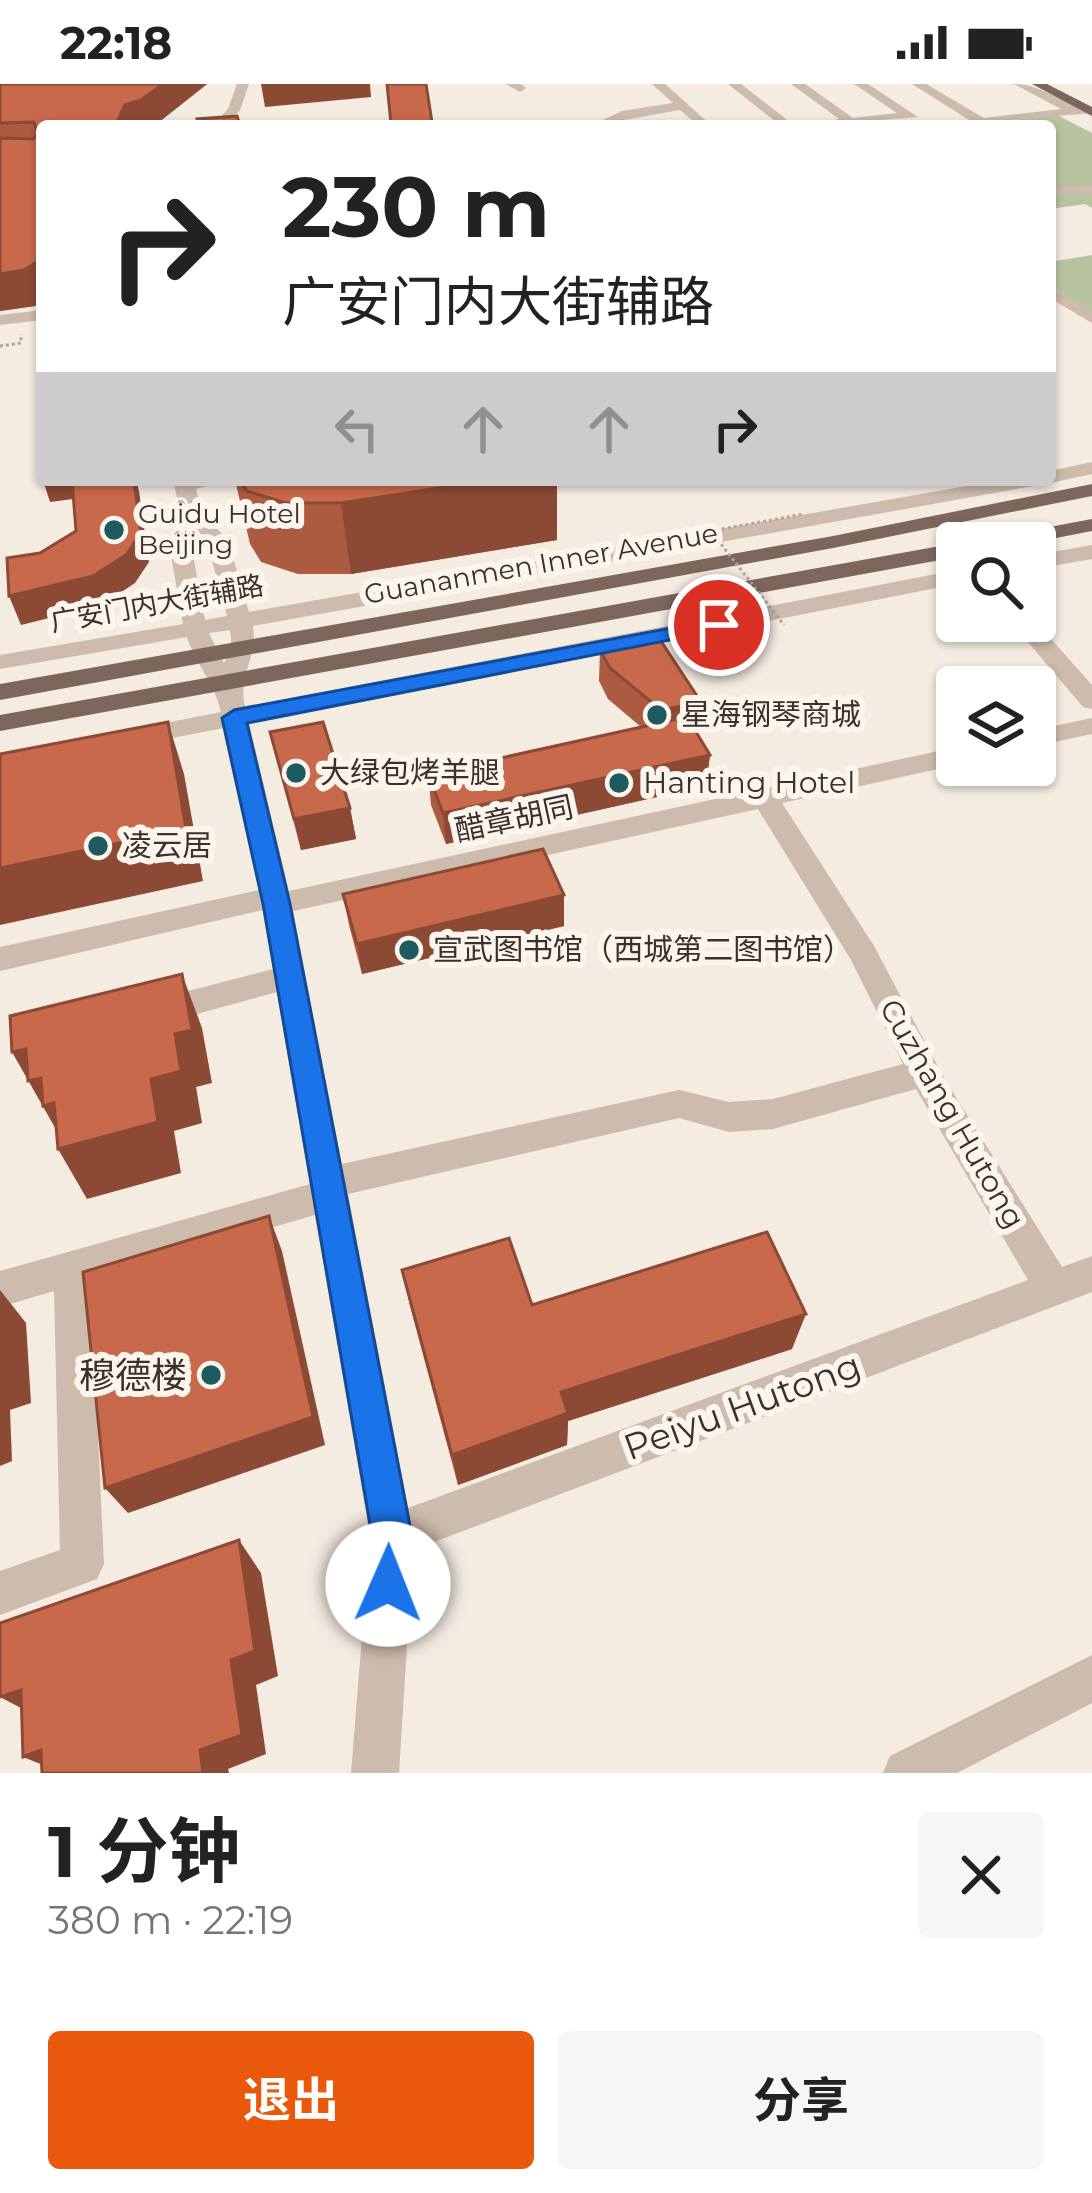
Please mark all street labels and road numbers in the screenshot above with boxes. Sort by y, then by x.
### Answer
street label: Guananmen Inner Avenue [362,516,720,611]
street label: 广安门内大街辅路 [48,569,266,639]
street label: 醋章胡同 [451,788,576,849]
street label: Cuzhang Hutong [872,992,1033,1235]
street label: Peiyu Hutong [618,1343,866,1469]

